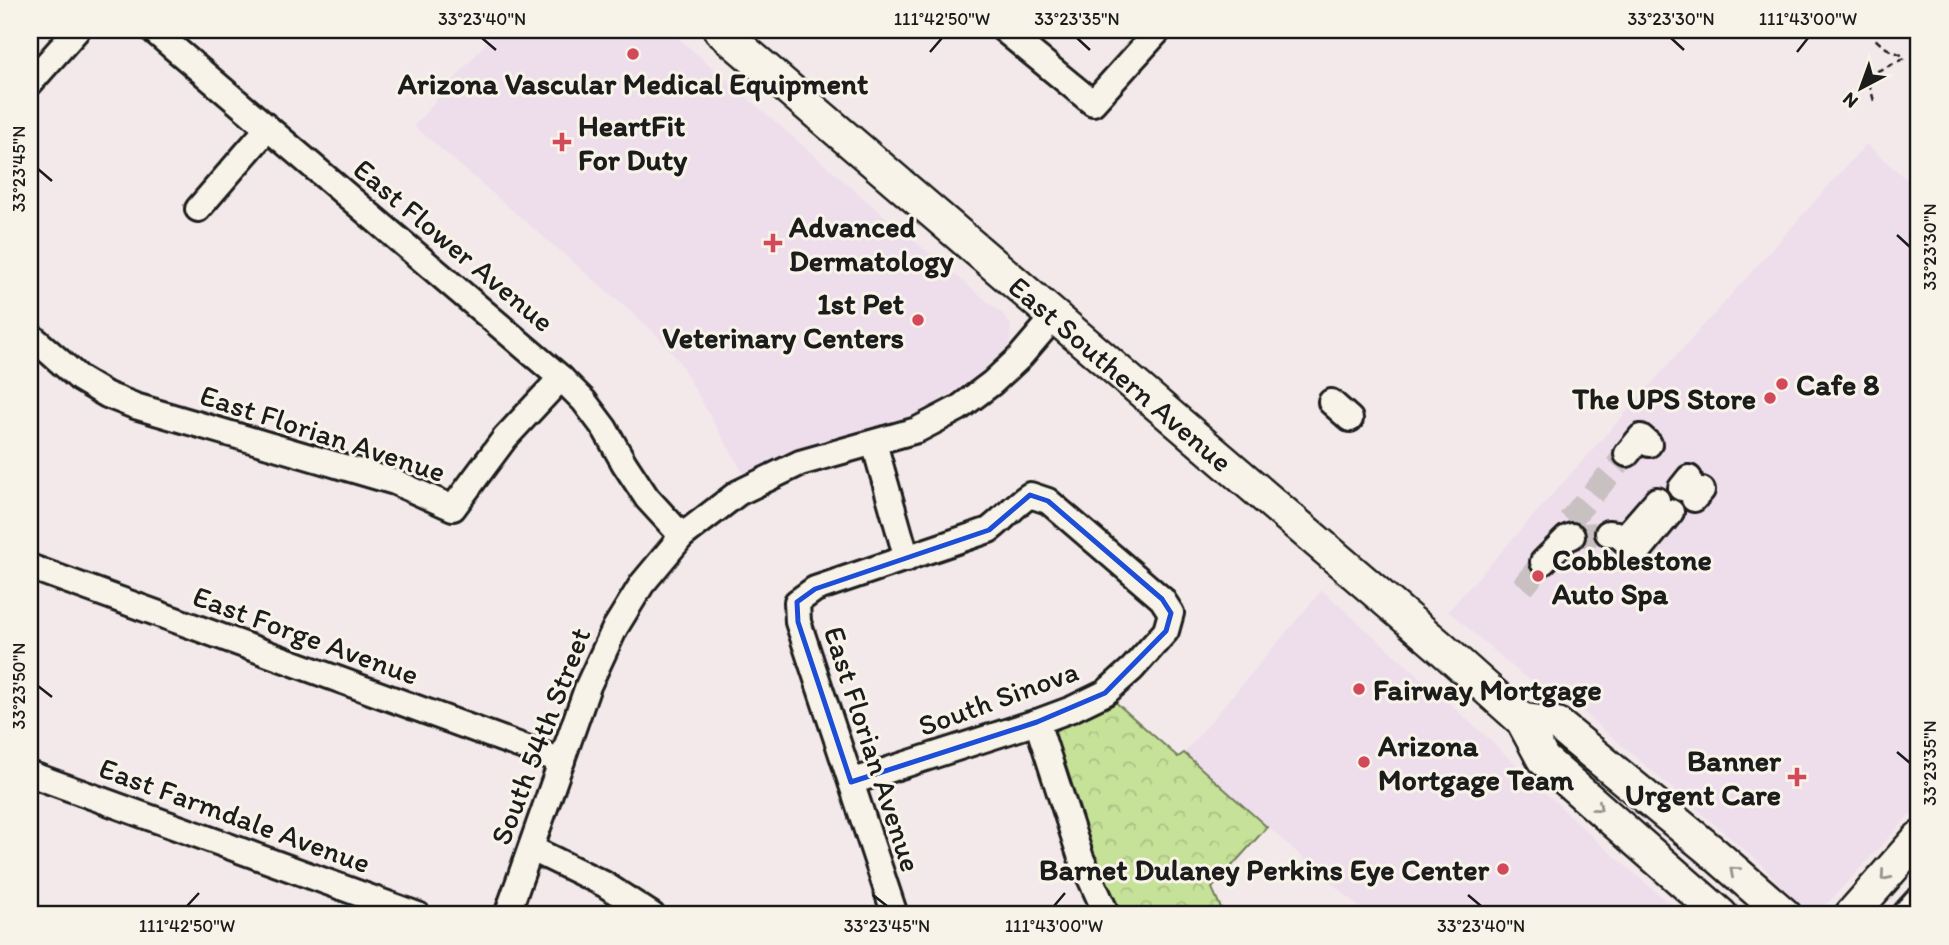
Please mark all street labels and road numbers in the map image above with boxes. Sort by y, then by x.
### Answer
street label: East Flower Avenue [346,150,562,340]
street label: East Southern Avenue [1001,267,1241,480]
street label: East Florian Avenue [196,376,450,490]
street label: East Forge Avenue [188,577,424,693]
street label: South 54th Street [482,622,598,850]
street label: East Florian Avenue [816,622,930,876]
street label: South Sinova [913,652,1083,744]
street label: East Farmdale Avenue [94,749,376,881]

